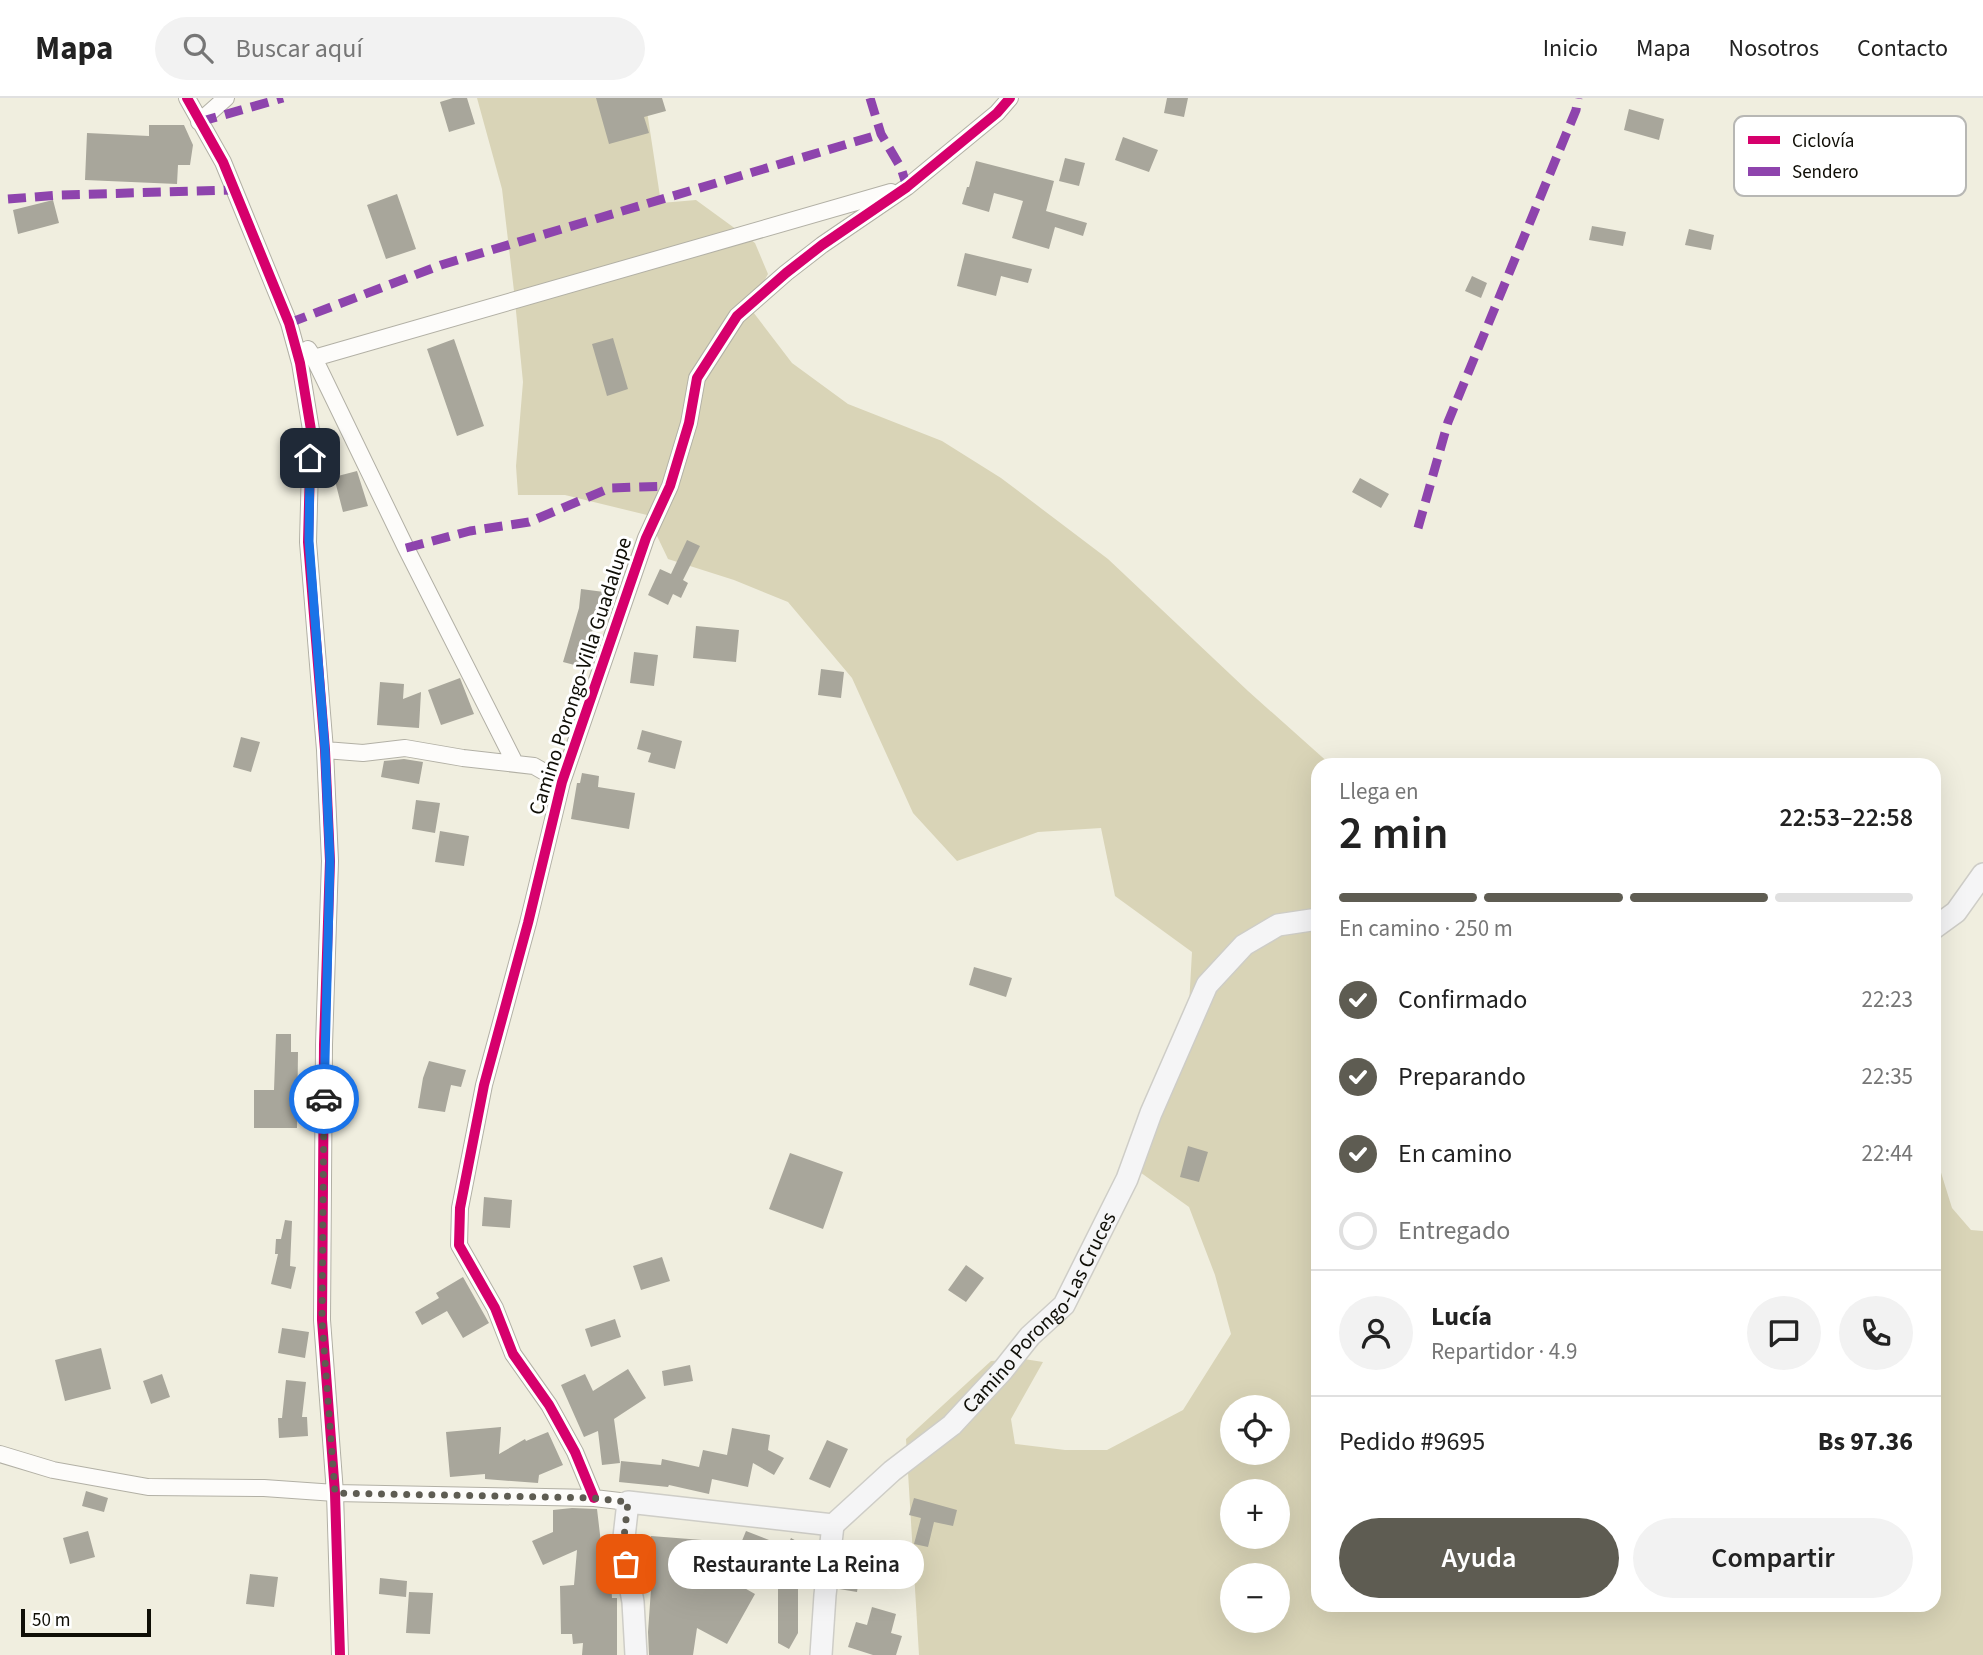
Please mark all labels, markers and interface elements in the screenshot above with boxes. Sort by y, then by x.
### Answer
search box [155,17,645,80]
text: Mapa [35,25,113,72]
icon: search [179,29,217,67]
text: Buscar aquí [235,30,363,67]
text: Inicio [1543,31,1598,66]
text: Mapa [1636,31,1691,66]
text: Nosotros [1729,31,1819,66]
text: Contacto [1857,31,1948,66]
legend [1734,116,1966,196]
text: Ciclovía [1792,128,1854,155]
text: Sendero [1792,159,1859,186]
pin [280,428,340,488]
icon: home [291,439,329,477]
street label: Camino Porongo-Villa Guadalupe [521,533,639,819]
text: Llega en [1339,775,1419,808]
text: 22:53–22:58 [1780,799,1913,836]
text: 2 min [1339,801,1448,866]
text: En camino · 250 m [1339,912,1513,945]
icon: check [1339,981,1377,1019]
text: Confirmado [1398,981,1527,1018]
text: 22:23 [1862,983,1913,1016]
icon: check [1339,1058,1377,1096]
text: Preparando [1398,1058,1526,1095]
text: 22:35 [1862,1060,1913,1093]
courier [289,1064,359,1134]
icon: car [305,1080,343,1118]
icon: check [1339,1135,1377,1173]
text: En camino [1398,1135,1512,1172]
text: 22:44 [1862,1137,1913,1170]
street label: Camino Porongo-Las Cruces [955,1206,1123,1420]
text: Entregado [1398,1212,1510,1249]
button: person [1339,1296,1413,1370]
button: chat [1747,1296,1821,1370]
button: phone [1839,1296,1913,1370]
text: Lucía [1431,1298,1492,1335]
text: Repartidor · 4.9 [1431,1335,1577,1368]
map controls [1220,1395,1290,1633]
button: locate [1220,1395,1290,1465]
text: Pedido #9695 [1339,1423,1485,1460]
text: Bs 97.36 [1818,1423,1913,1460]
button: + [1220,1479,1290,1549]
button: Ayuda [1339,1518,1619,1598]
button: Compartir [1633,1518,1913,1598]
pin [596,1534,656,1594]
callout: Restaurante La Reina [668,1540,924,1588]
icon: bag [607,1545,645,1583]
text: Restaurante La Reina [692,1548,900,1581]
button: − [1220,1563,1290,1633]
scale bar [21,1606,150,1638]
text: 50 m [32,1607,70,1634]

